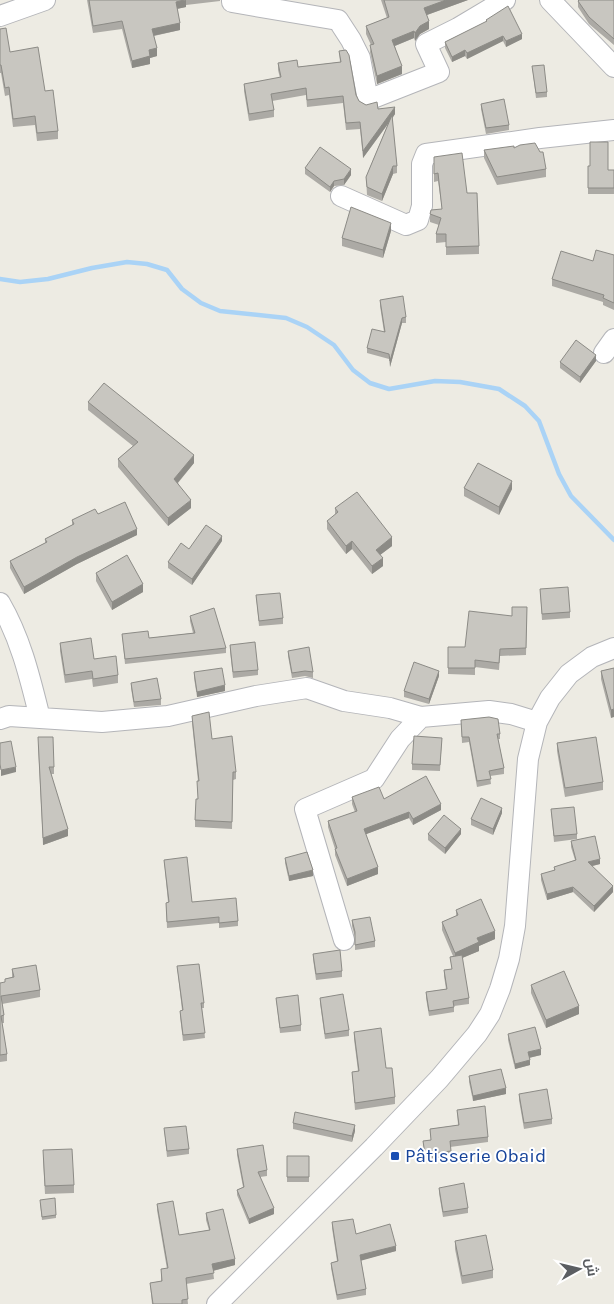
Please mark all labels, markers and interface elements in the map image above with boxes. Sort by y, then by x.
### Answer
place label: Pâtisserie Obaid [405,1145,546,1167]
marker: Pâtisserie Obaid [389,1150,401,1162]
north arrow [554,1244,604,1294]
text: ش [582,1257,601,1277]

